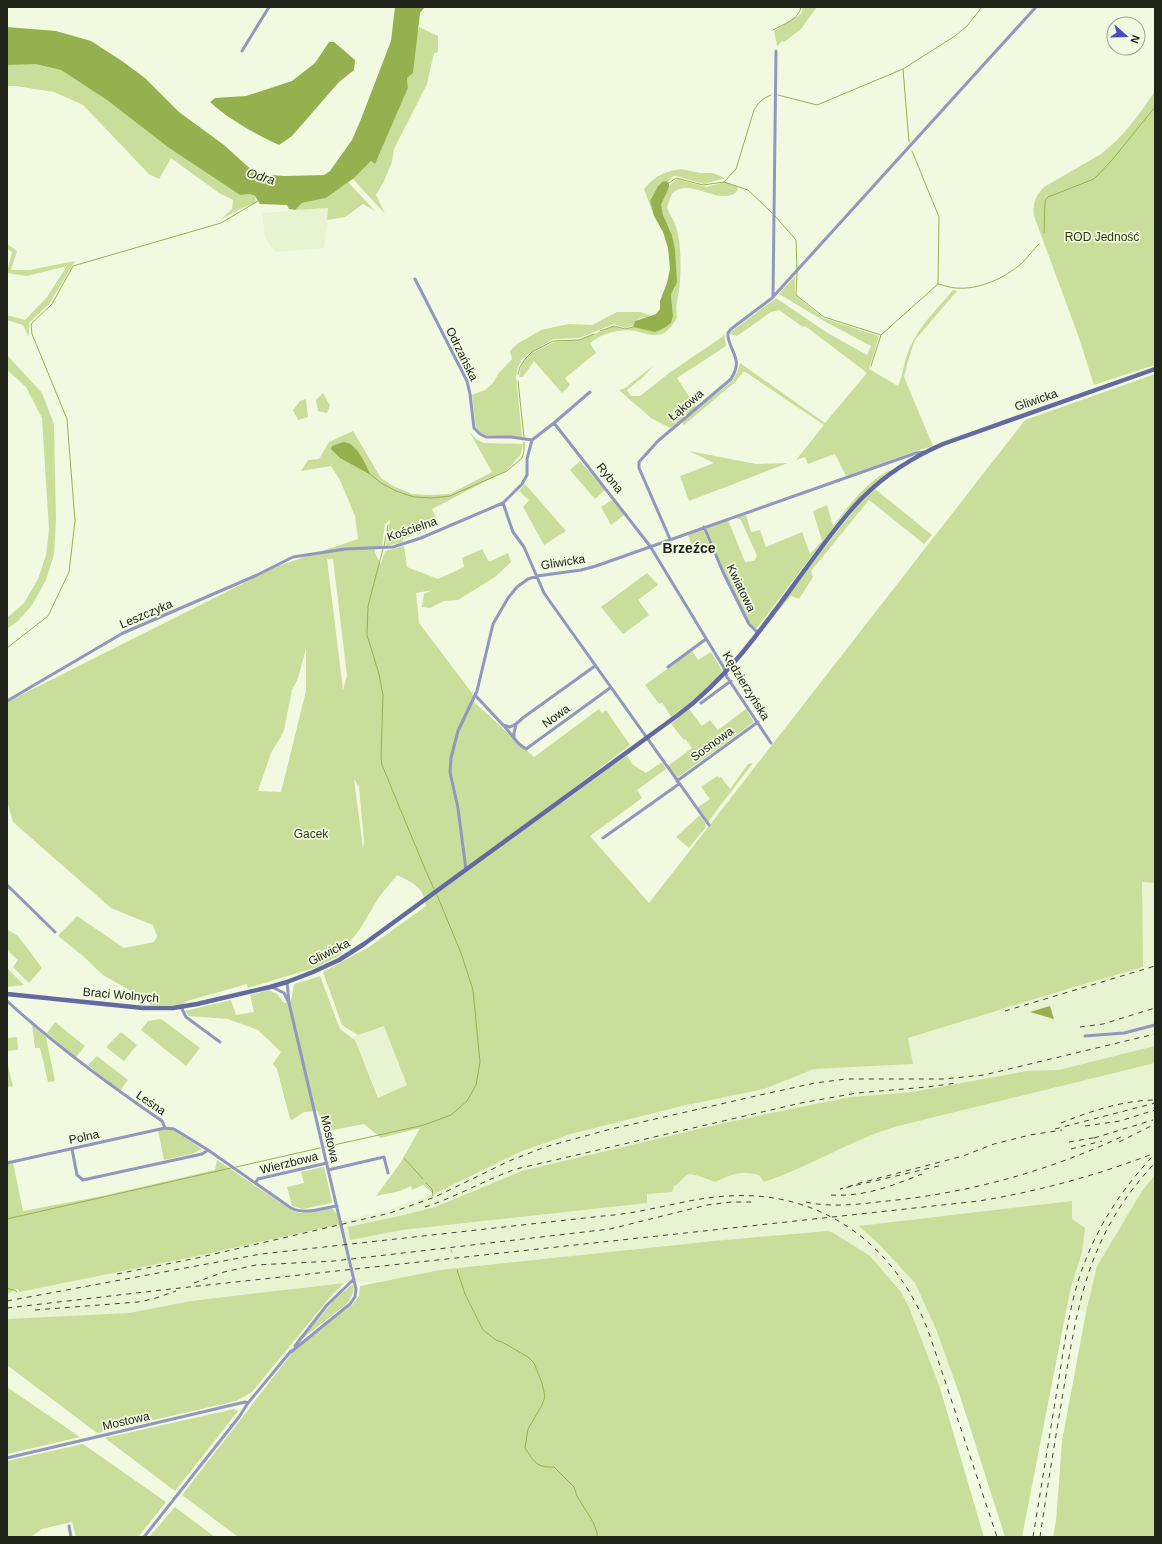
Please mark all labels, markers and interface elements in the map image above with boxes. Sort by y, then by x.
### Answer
north arrow [1106,16,1146,56]
text: N [1128,34,1142,45]
water label: Odra [245,165,277,188]
park label: ROD Jedność [1065,230,1139,244]
street label: Odrzańska [443,325,481,383]
street label: Łąkowa [666,386,707,424]
street label: Gliwicka [1013,386,1060,414]
street label: Rybna [594,460,627,496]
street label: Kościelna [385,514,439,544]
district label: Brzeźce [663,540,716,556]
street label: Gliwicka [540,552,586,572]
street label: Kwiatowa [723,562,759,614]
street label: Leszczyka [117,596,175,631]
street label: Kędzierzyńska [719,649,773,723]
street label: Nowa [539,701,573,731]
street label: Sosnowa [688,724,736,764]
park label: Gacek [294,827,329,841]
street label: Gliwicka [306,935,352,968]
street label: Braci Wolnych [82,985,160,1005]
street label: Leśna [134,1088,169,1118]
street label: Mostowa [318,1114,342,1164]
street label: Polna [68,1127,101,1147]
street label: Wierzbowa [259,1149,320,1177]
street label: Mostowa [101,1409,151,1433]

